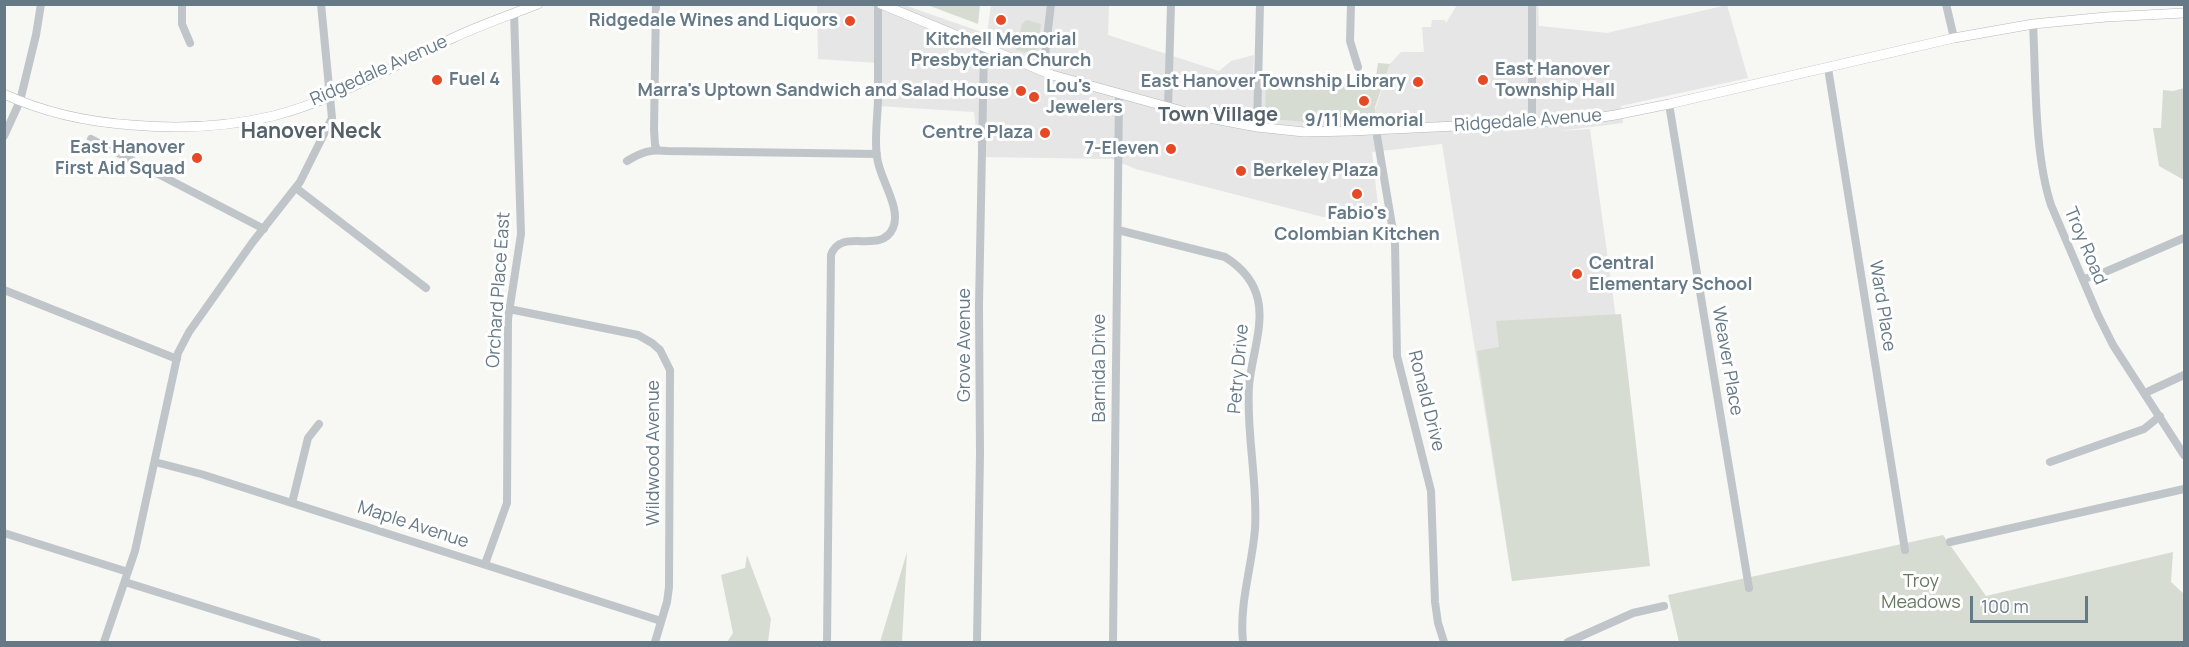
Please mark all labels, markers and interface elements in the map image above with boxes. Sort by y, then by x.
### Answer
place label: Ridgedale Wines and Liquors [589,10,838,32]
marker: Kitchell Memorial Presbyterian Church [994,13,1008,27]
marker: Ridgedale Wines and Liquors [843,14,857,28]
place label: Kitchell Memorial Presbyterian Church [911,29,1091,72]
street label: Ridgedale Avenue [307,31,451,111]
place label: East Hanover Township Hall [1495,59,1615,101]
place label: Fuel 4 [449,69,500,91]
place label: East Hanover Township Library [1141,71,1406,93]
marker: Fuel 4 [430,73,444,87]
marker: East Hanover Township Hall [1476,73,1490,87]
marker: East Hanover Township Library [1411,75,1425,89]
place label: Lou's Jewelers [1046,76,1123,118]
place label: Marra's Uptown Sandwich and Salad House [637,80,1009,102]
marker: Marra's Uptown Sandwich and Salad House [1014,84,1028,98]
marker: Lou's Jewelers [1027,90,1041,104]
marker: 9/11 Memorial [1357,94,1371,108]
district label: Town Village [1158,103,1278,127]
street label: Ridgedale Avenue [1453,105,1603,137]
place label: 9/11 Memorial [1304,110,1424,132]
district label: Hanover Neck [241,119,381,145]
place label: Centre Plaza [922,122,1033,144]
marker: Centre Plaza [1038,126,1052,140]
place label: East Hanover First Aid Squad [55,137,185,180]
place label: 7-Eleven [1084,138,1159,160]
marker: 7-Eleven [1164,142,1178,156]
marker: East Hanover First Aid Squad [190,151,204,165]
place label: Berkeley Plaza [1253,160,1378,182]
marker: Berkeley Plaza [1234,164,1248,178]
marker: Fabio's Colombian Kitchen [1350,187,1364,201]
place label: Fabio's Colombian Kitchen [1274,203,1440,246]
street label: Troy Road [2059,204,2111,288]
street label: Orchard Place East [483,211,515,369]
place label: Central Elementary School [1589,253,1752,296]
street label: Ward Place [1864,259,1900,353]
marker: Central Elementary School [1570,267,1584,281]
street label: Grove Avenue [954,288,976,402]
street label: Weaver Place [1707,305,1747,417]
street label: Barnida Drive [1089,314,1111,422]
street label: Petry Drive [1224,323,1254,415]
street label: Ronald Drive [1403,348,1449,454]
street label: Wildwood Avenue [643,380,665,526]
street label: Maple Avenue [355,497,471,553]
park label: Troy Meadows [1881,571,1961,614]
scale bar [1973,584,2092,622]
text: 100 m [1981,594,2029,618]

